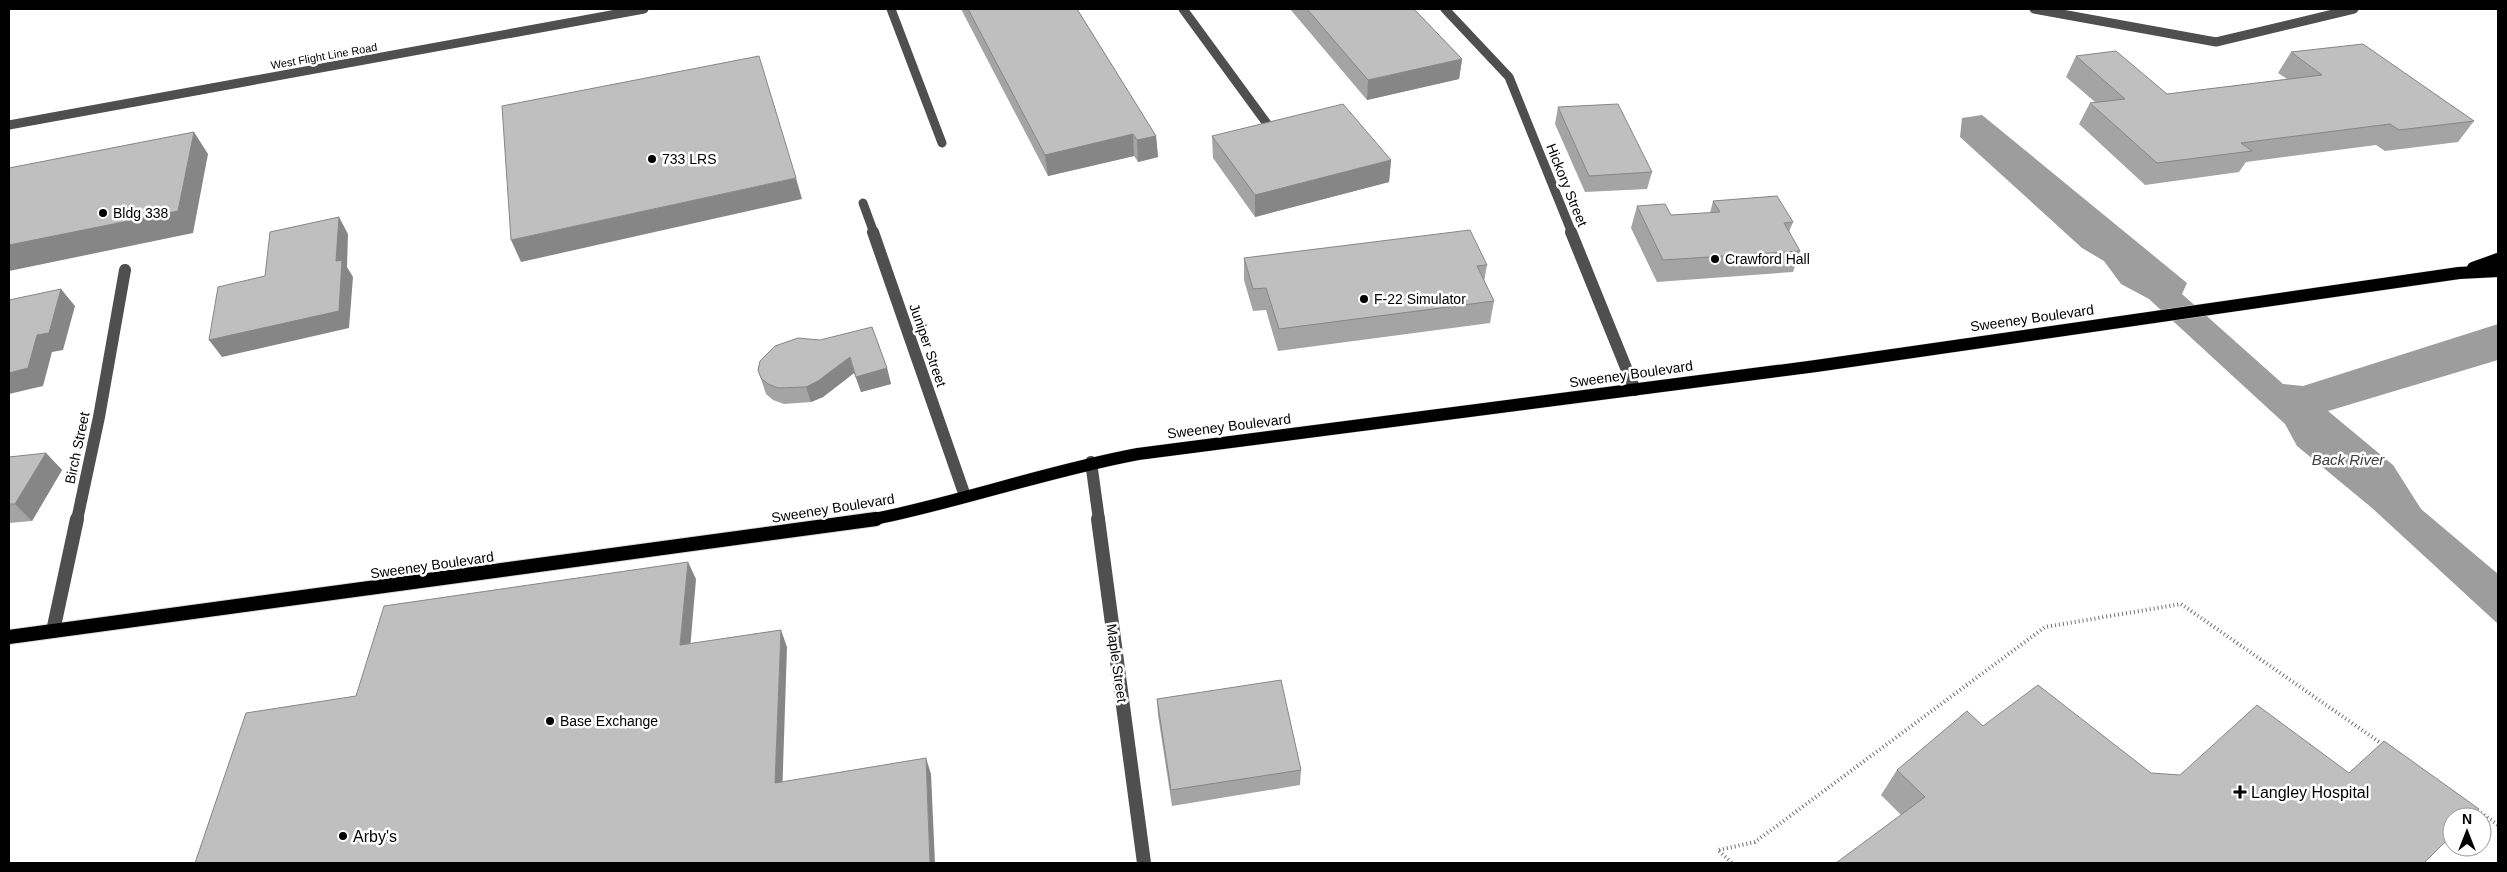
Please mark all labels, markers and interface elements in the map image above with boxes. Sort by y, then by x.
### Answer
street label: West Flight Line Road [270,41,378,71]
street label: Hickory Street [1543,141,1591,229]
place label: 733 LRS [662,151,716,167]
marker: 733 LRS [646,153,658,165]
place label: Bldg 338 [113,205,168,221]
marker: Bldg 338 [97,207,109,219]
place label: Crawford Hall [1725,251,1810,267]
marker: Crawford Hall [1709,253,1721,265]
place label: F-22 Simulator [1374,291,1466,307]
marker: F-22 Simulator [1358,293,1370,305]
street label: Juniper Street [906,301,950,389]
street label: Sweeney Boulevard [1969,301,2095,335]
street label: Sweeney Boulevard [1568,357,1694,391]
street label: Birch Street [62,410,92,485]
street label: Sweeney Boulevard [1166,410,1292,442]
water label: Back River [2312,451,2385,468]
street label: Sweeney Boulevard [770,490,896,526]
street label: Sweeney Boulevard [369,548,495,582]
street label: Maple Street [1104,623,1130,704]
place label: Base Exchange [560,713,658,729]
marker: Base Exchange [544,715,556,727]
place label: Langley Hospital [2251,784,2369,801]
marker: Langley Hospital [2233,785,2247,799]
north arrow [2442,807,2492,857]
text: N [2462,811,2472,827]
place label: Arby's [353,828,397,845]
marker: Arby's [337,830,349,842]

